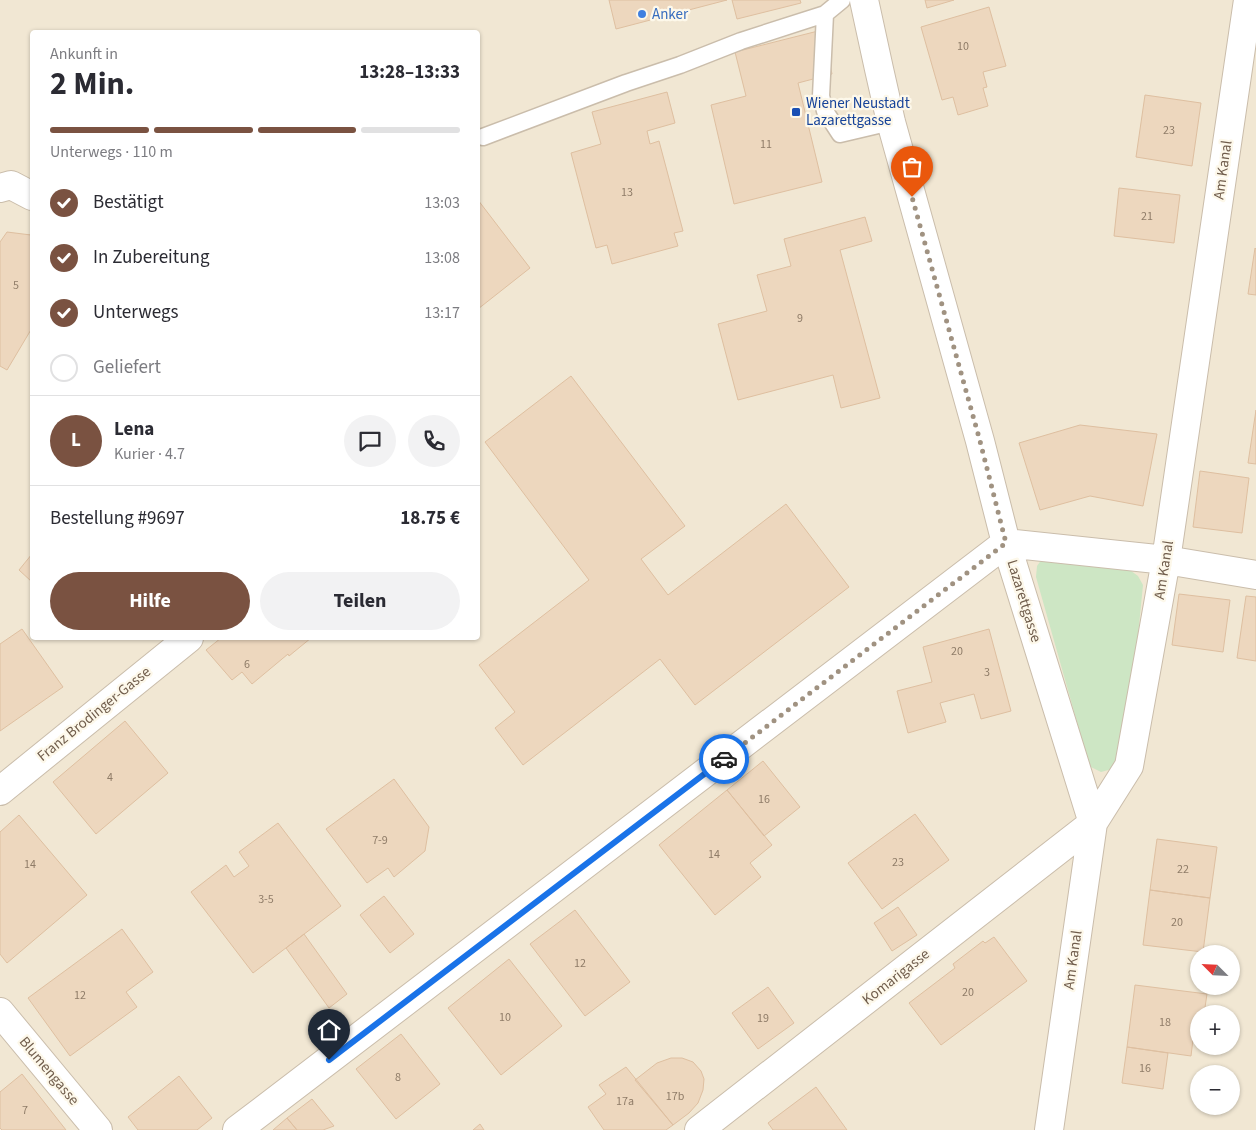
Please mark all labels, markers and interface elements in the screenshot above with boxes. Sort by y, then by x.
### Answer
place label: Anker [652,4,689,25]
marker: Anker [636,8,648,20]
house number: 10 [957,38,969,55]
text: Ankunft in [50,43,118,65]
text: 13:28–13:33 [359,59,460,86]
text: 2 Min. [50,61,134,107]
place label: Wiener Neustadt Lazarettgasse [806,93,910,131]
marker: Wiener Neustadt Lazarettgasse [790,106,802,118]
house number: 23 [1163,122,1175,139]
house number: 11 [760,136,772,153]
street label: Am Kanal [1208,139,1238,201]
text: Unterwegs · 110 m [50,141,173,163]
pin [891,146,933,197]
icon: bag [898,153,926,181]
house number: 13 [621,184,633,201]
icon: check [50,189,78,217]
text: Bestätigt [93,189,164,216]
text: 13:03 [424,192,460,214]
house number: 21 [1141,208,1153,225]
icon: check [50,244,78,272]
text: In Zubereitung [93,244,210,271]
text: 13:08 [424,247,460,269]
house number: 5 [13,277,19,294]
icon: check [50,299,78,327]
text: Unterwegs [93,299,179,326]
text: 13:17 [424,302,460,324]
house number: 9 [797,310,803,327]
text: Geliefert [93,354,161,381]
button: chat [344,415,396,467]
button: phone [408,415,460,467]
text: Lena [114,416,154,443]
text: L [71,427,81,454]
text: Kurier · 4.7 [114,443,185,465]
text: Bestellung #9697 [50,505,185,532]
text: 18.75 € [400,505,460,532]
street label: Am Kanal [1149,539,1179,601]
street label: Lazarettgasse [1001,557,1047,645]
button: Hilfe [50,572,250,630]
button: Teilen [260,572,460,630]
house number: 20 [951,643,963,660]
house number: 6 [244,656,250,673]
street label: Franz Brodinger-Gasse [33,662,155,766]
house number: 3 [984,664,990,681]
courier [699,734,749,784]
icon: car [710,745,738,773]
house number: 4 [107,769,113,786]
house number: 16 [758,791,770,808]
house number: 7-9 [372,832,388,849]
house number: 14 [708,846,720,863]
house number: 23 [892,854,904,871]
house number: 14 [24,856,36,873]
house number: 22 [1177,861,1189,878]
house number: 3-5 [258,891,274,908]
house number: 20 [1171,914,1183,931]
street label: Am Kanal [1058,929,1088,991]
street label: Komarigasse [858,944,934,1010]
north arrow [1190,945,1240,995]
map controls [1190,945,1240,1115]
house number: 12 [574,955,586,972]
house number: 20 [962,984,974,1001]
house number: 12 [74,987,86,1004]
button: + [1190,1005,1240,1055]
pin [308,1009,350,1060]
house number: 10 [499,1009,511,1026]
house number: 19 [757,1010,769,1027]
house number: 18 [1159,1014,1171,1031]
icon: home [315,1016,343,1044]
street label: Blumengasse [14,1032,84,1110]
house number: 16 [1139,1060,1151,1077]
button: − [1190,1065,1240,1115]
house number: 8 [395,1069,401,1086]
house number: 17b [666,1088,685,1105]
house number: 17a [616,1093,634,1110]
house number: 7 [22,1102,28,1119]

